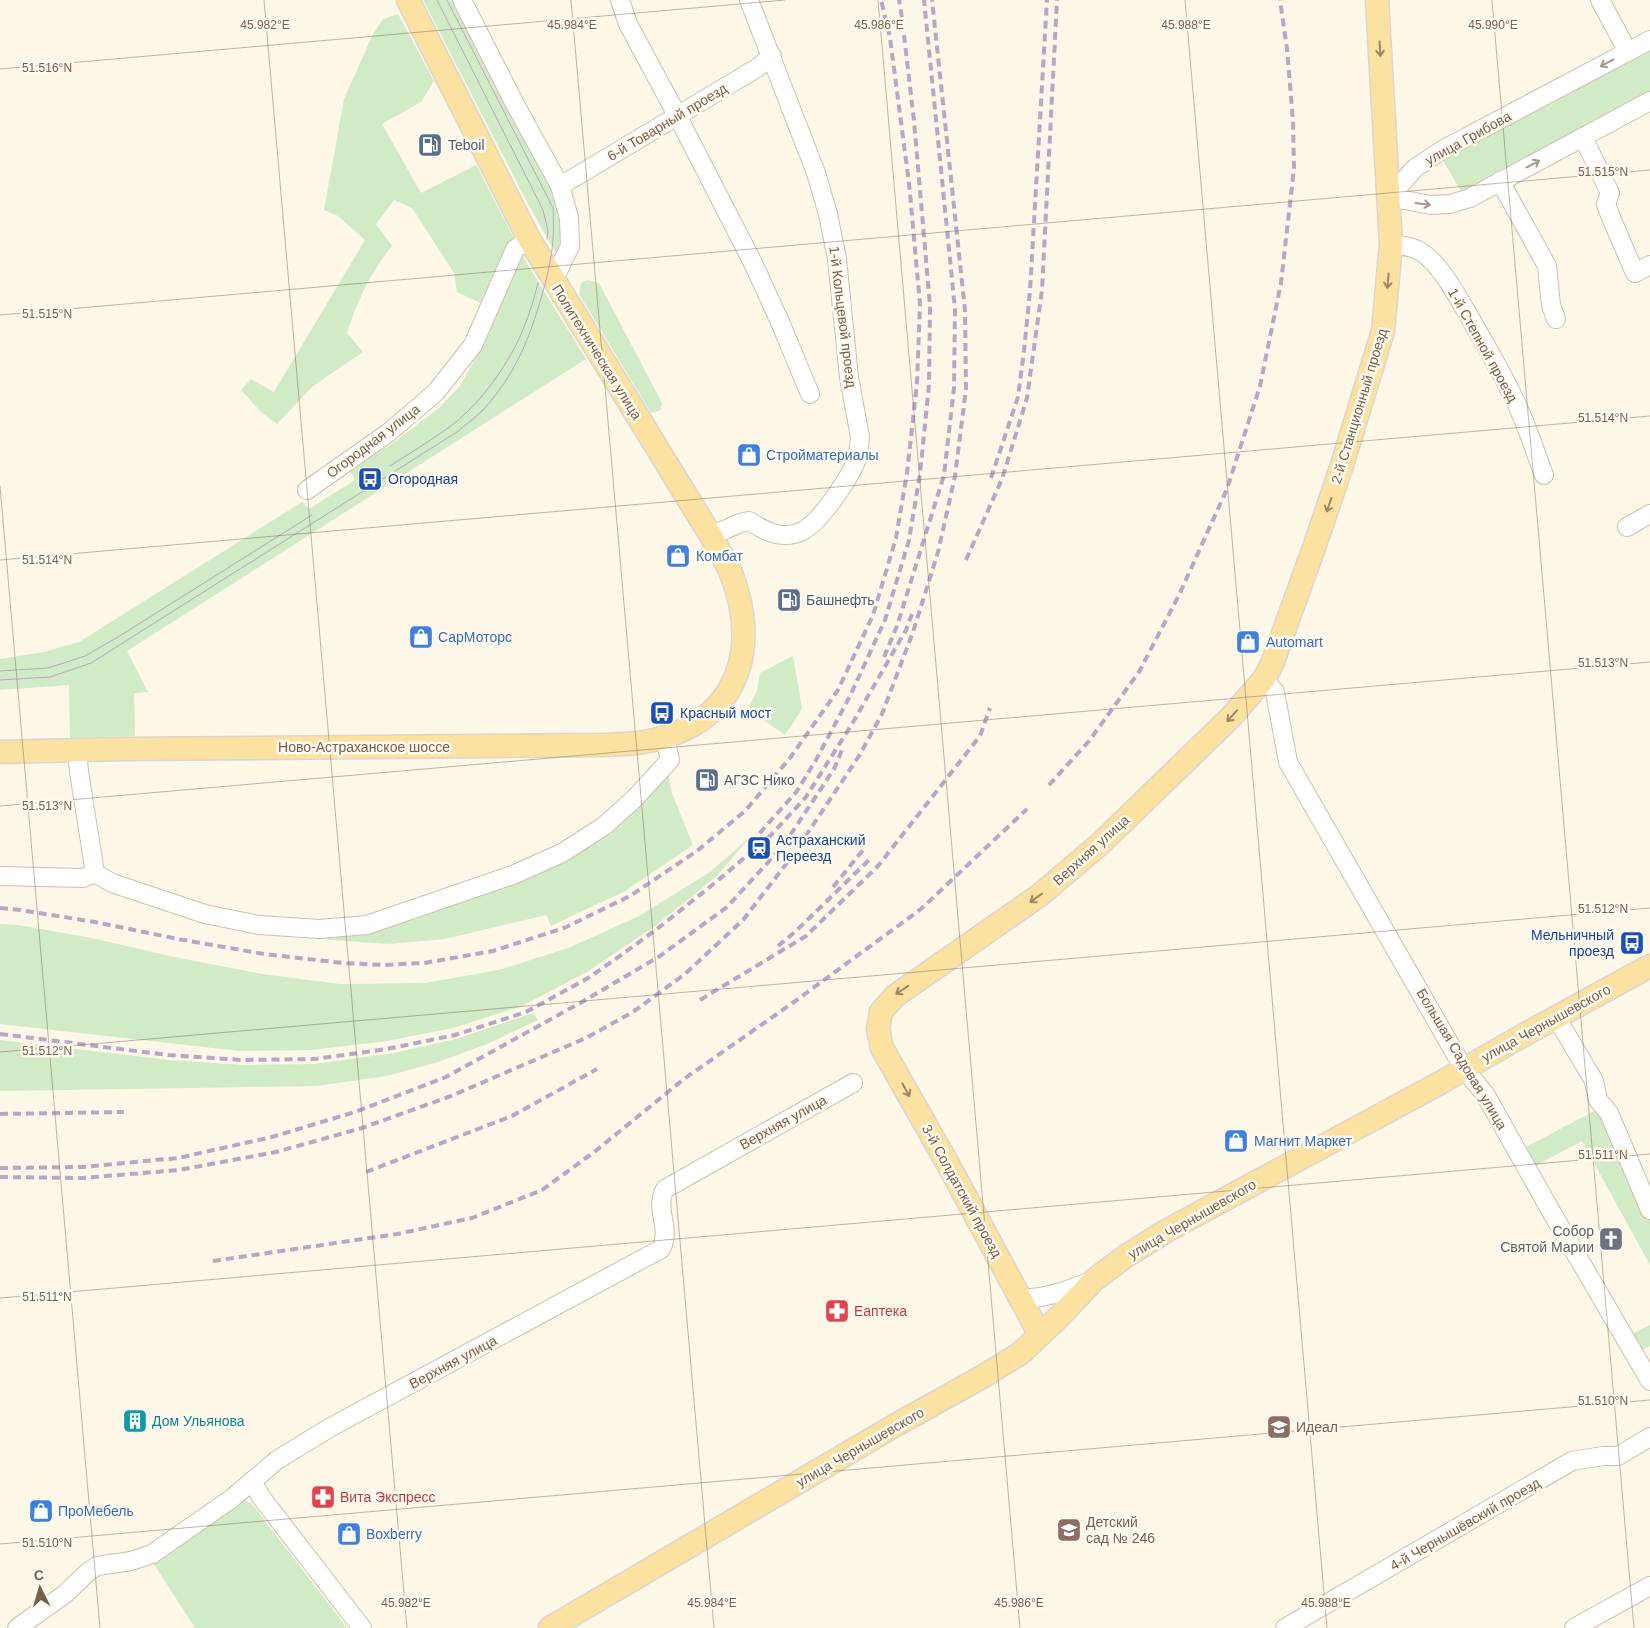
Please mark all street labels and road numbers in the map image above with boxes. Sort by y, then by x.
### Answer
street label: 6-й Товарный проезд [604,80,730,164]
street label: улица Грибова [1422,108,1514,168]
street label: 1-й Кольцевой проезд [826,245,860,389]
street label: Политехническая улица [549,282,645,423]
street label: 1-й Степной проезд [1445,285,1521,405]
street label: 2-й Станционный проезд [1328,326,1390,486]
street label: Огородная улица [323,400,423,482]
street label: Ново-Астраханское шоссе [278,739,450,755]
street label: Верхняя улица [1050,811,1133,888]
street label: улица Чернышевского [1479,981,1613,1065]
street label: Большая Садовая улица [1414,986,1511,1133]
street label: Верхняя улица [737,1091,829,1153]
street label: 3-й Солдатский проезд [919,1122,1005,1260]
street label: улица Чернышевского [1125,1176,1259,1262]
street label: Верхняя улица [406,1332,500,1392]
street label: улица Чернышевского [793,1404,927,1490]
street label: 4-й Чернышёвский проезд [1387,1474,1543,1574]

